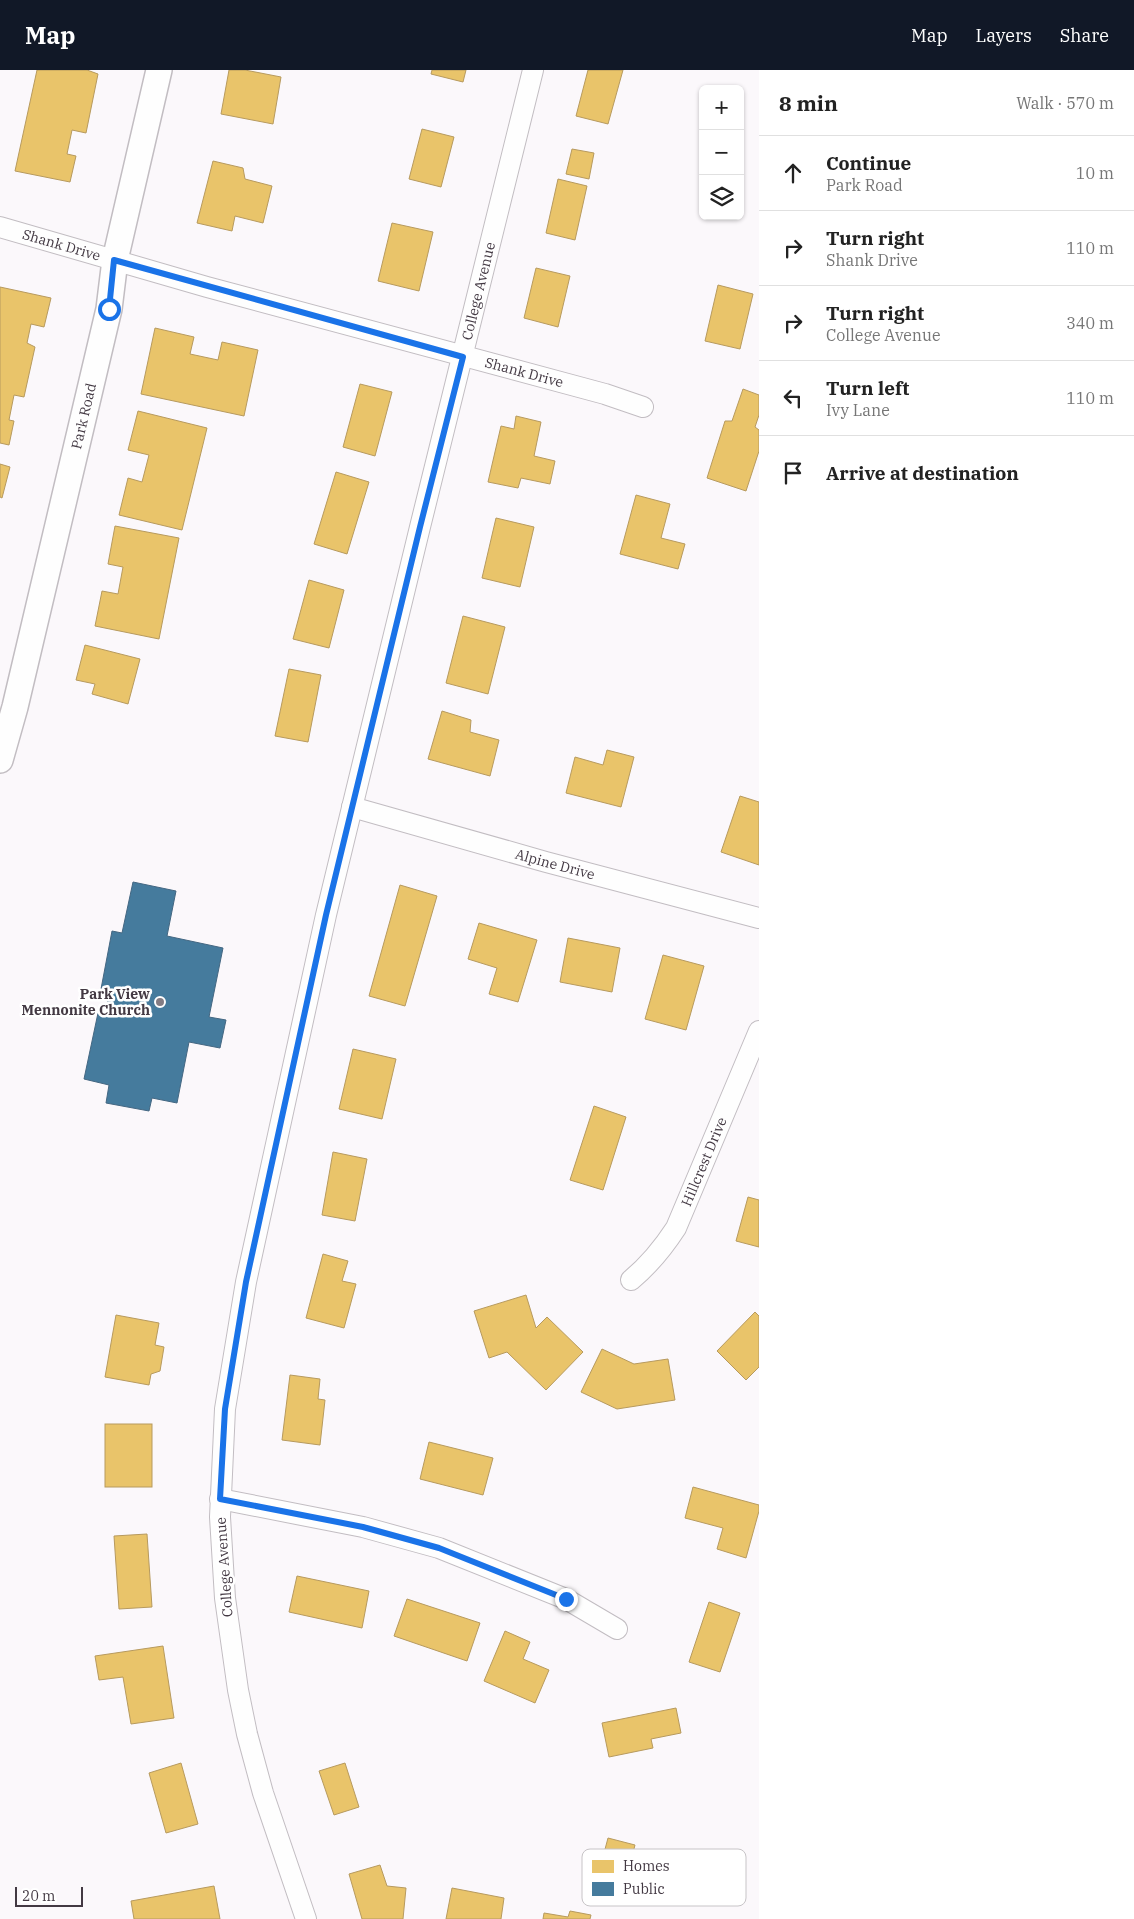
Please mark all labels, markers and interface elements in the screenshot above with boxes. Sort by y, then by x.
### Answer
text: Map [25,19,75,51]
text: Map [911,24,948,47]
text: Layers [976,24,1032,47]
text: Share [1060,24,1109,47]
map controls [699,85,744,220]
button: + [699,85,744,130]
text: 8 min [779,89,838,117]
text: Walk · 570 m [1016,93,1114,113]
button: − [699,130,744,175]
text: Continue [826,151,911,175]
icon: ahead [779,159,807,187]
text: 10 m [1076,163,1114,183]
button: layers [699,175,744,220]
text: Park Road [826,175,903,195]
street label: Shank Drive [20,225,103,265]
text: Turn right [826,226,924,250]
icon: right [779,234,807,262]
text: 110 m [1066,238,1114,258]
street label: College Avenue [458,240,499,342]
text: Shank Drive [826,250,918,270]
route start [98,298,121,321]
text: Turn right [826,301,924,325]
icon: right [779,309,807,337]
text: 340 m [1066,313,1114,333]
text: College Avenue [826,325,941,345]
street label: Shank Drive [483,353,565,391]
text: Turn left [826,376,909,400]
street label: Park Road [67,381,100,451]
icon: left [779,384,807,412]
text: 110 m [1066,388,1114,408]
text: Ivy Lane [826,400,890,420]
icon: arrive [779,459,807,487]
text: Arrive at destination [826,461,1019,485]
street label: Alpine Drive [513,845,597,883]
place label: Park View Mennonite Church [22,985,150,1019]
marker: Park View Mennonite Church [154,996,166,1008]
street label: Hillcrest Drive [677,1114,731,1209]
street label: College Avenue [212,1516,236,1618]
route end [555,1588,578,1611]
legend [582,1849,746,1906]
text: Homes [623,1857,670,1875]
text: Public [623,1880,665,1898]
scale bar [15,1884,82,1907]
text: 20 m [22,1887,55,1905]

